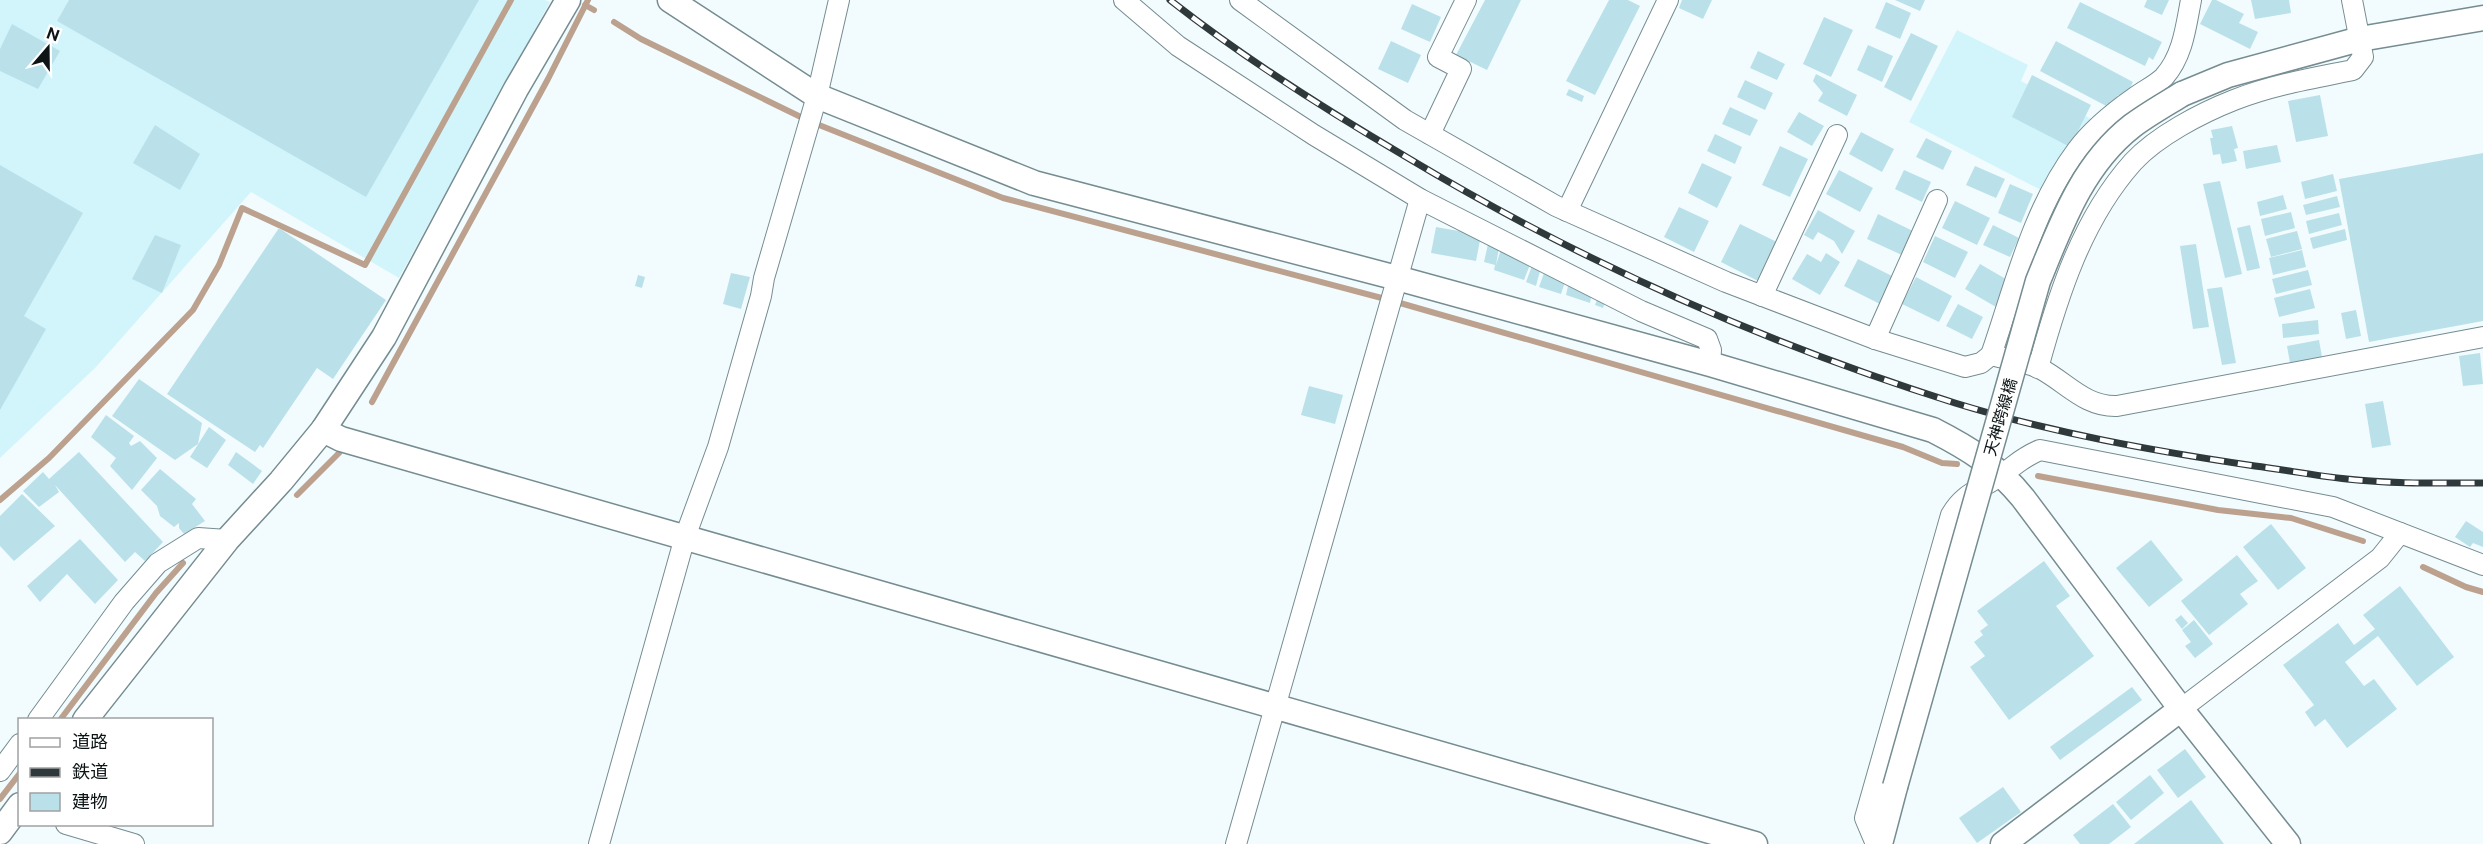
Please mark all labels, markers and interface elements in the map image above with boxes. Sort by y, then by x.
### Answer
north arrow [18,18,78,78]
text: N [44,23,62,45]
street label: 天神跨線橋 [1980,376,2021,458]
legend [18,718,213,826]
text: 道路 [72,731,108,752]
text: 鉄道 [72,761,108,782]
text: 建物 [72,791,108,812]

